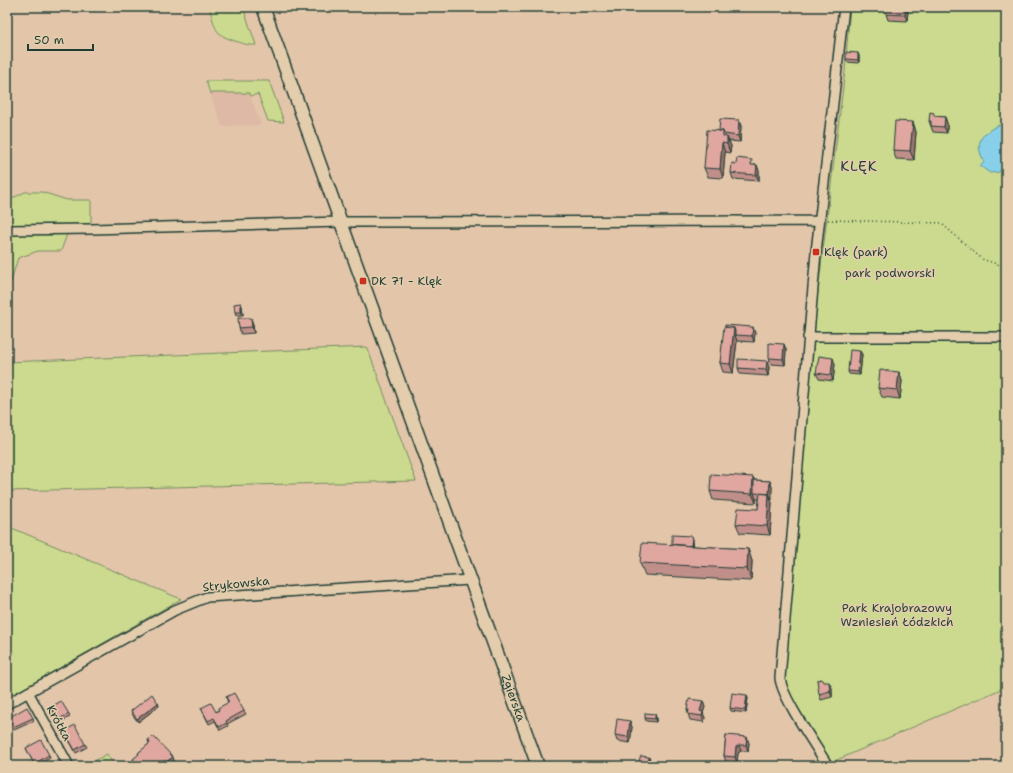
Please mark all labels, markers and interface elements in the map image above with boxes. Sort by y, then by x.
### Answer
scale bar [28,26,93,52]
text: 50 m [34,32,64,48]
district label: KLĘK [840,157,878,175]
place label: Klęk (park) [824,244,888,260]
marker: Klęk (park) [811,247,821,257]
park label: park podworski [845,265,935,281]
place label: DK 71 - Klęk [371,273,442,289]
marker: DK 71 - Klęk [358,276,368,286]
street label: Strykowska [202,572,271,595]
park label: Park Krajobrazowy Wzniesień Łódzkich [840,600,954,630]
street label: Zgierska [498,672,529,724]
street label: Krótka [43,702,76,744]

